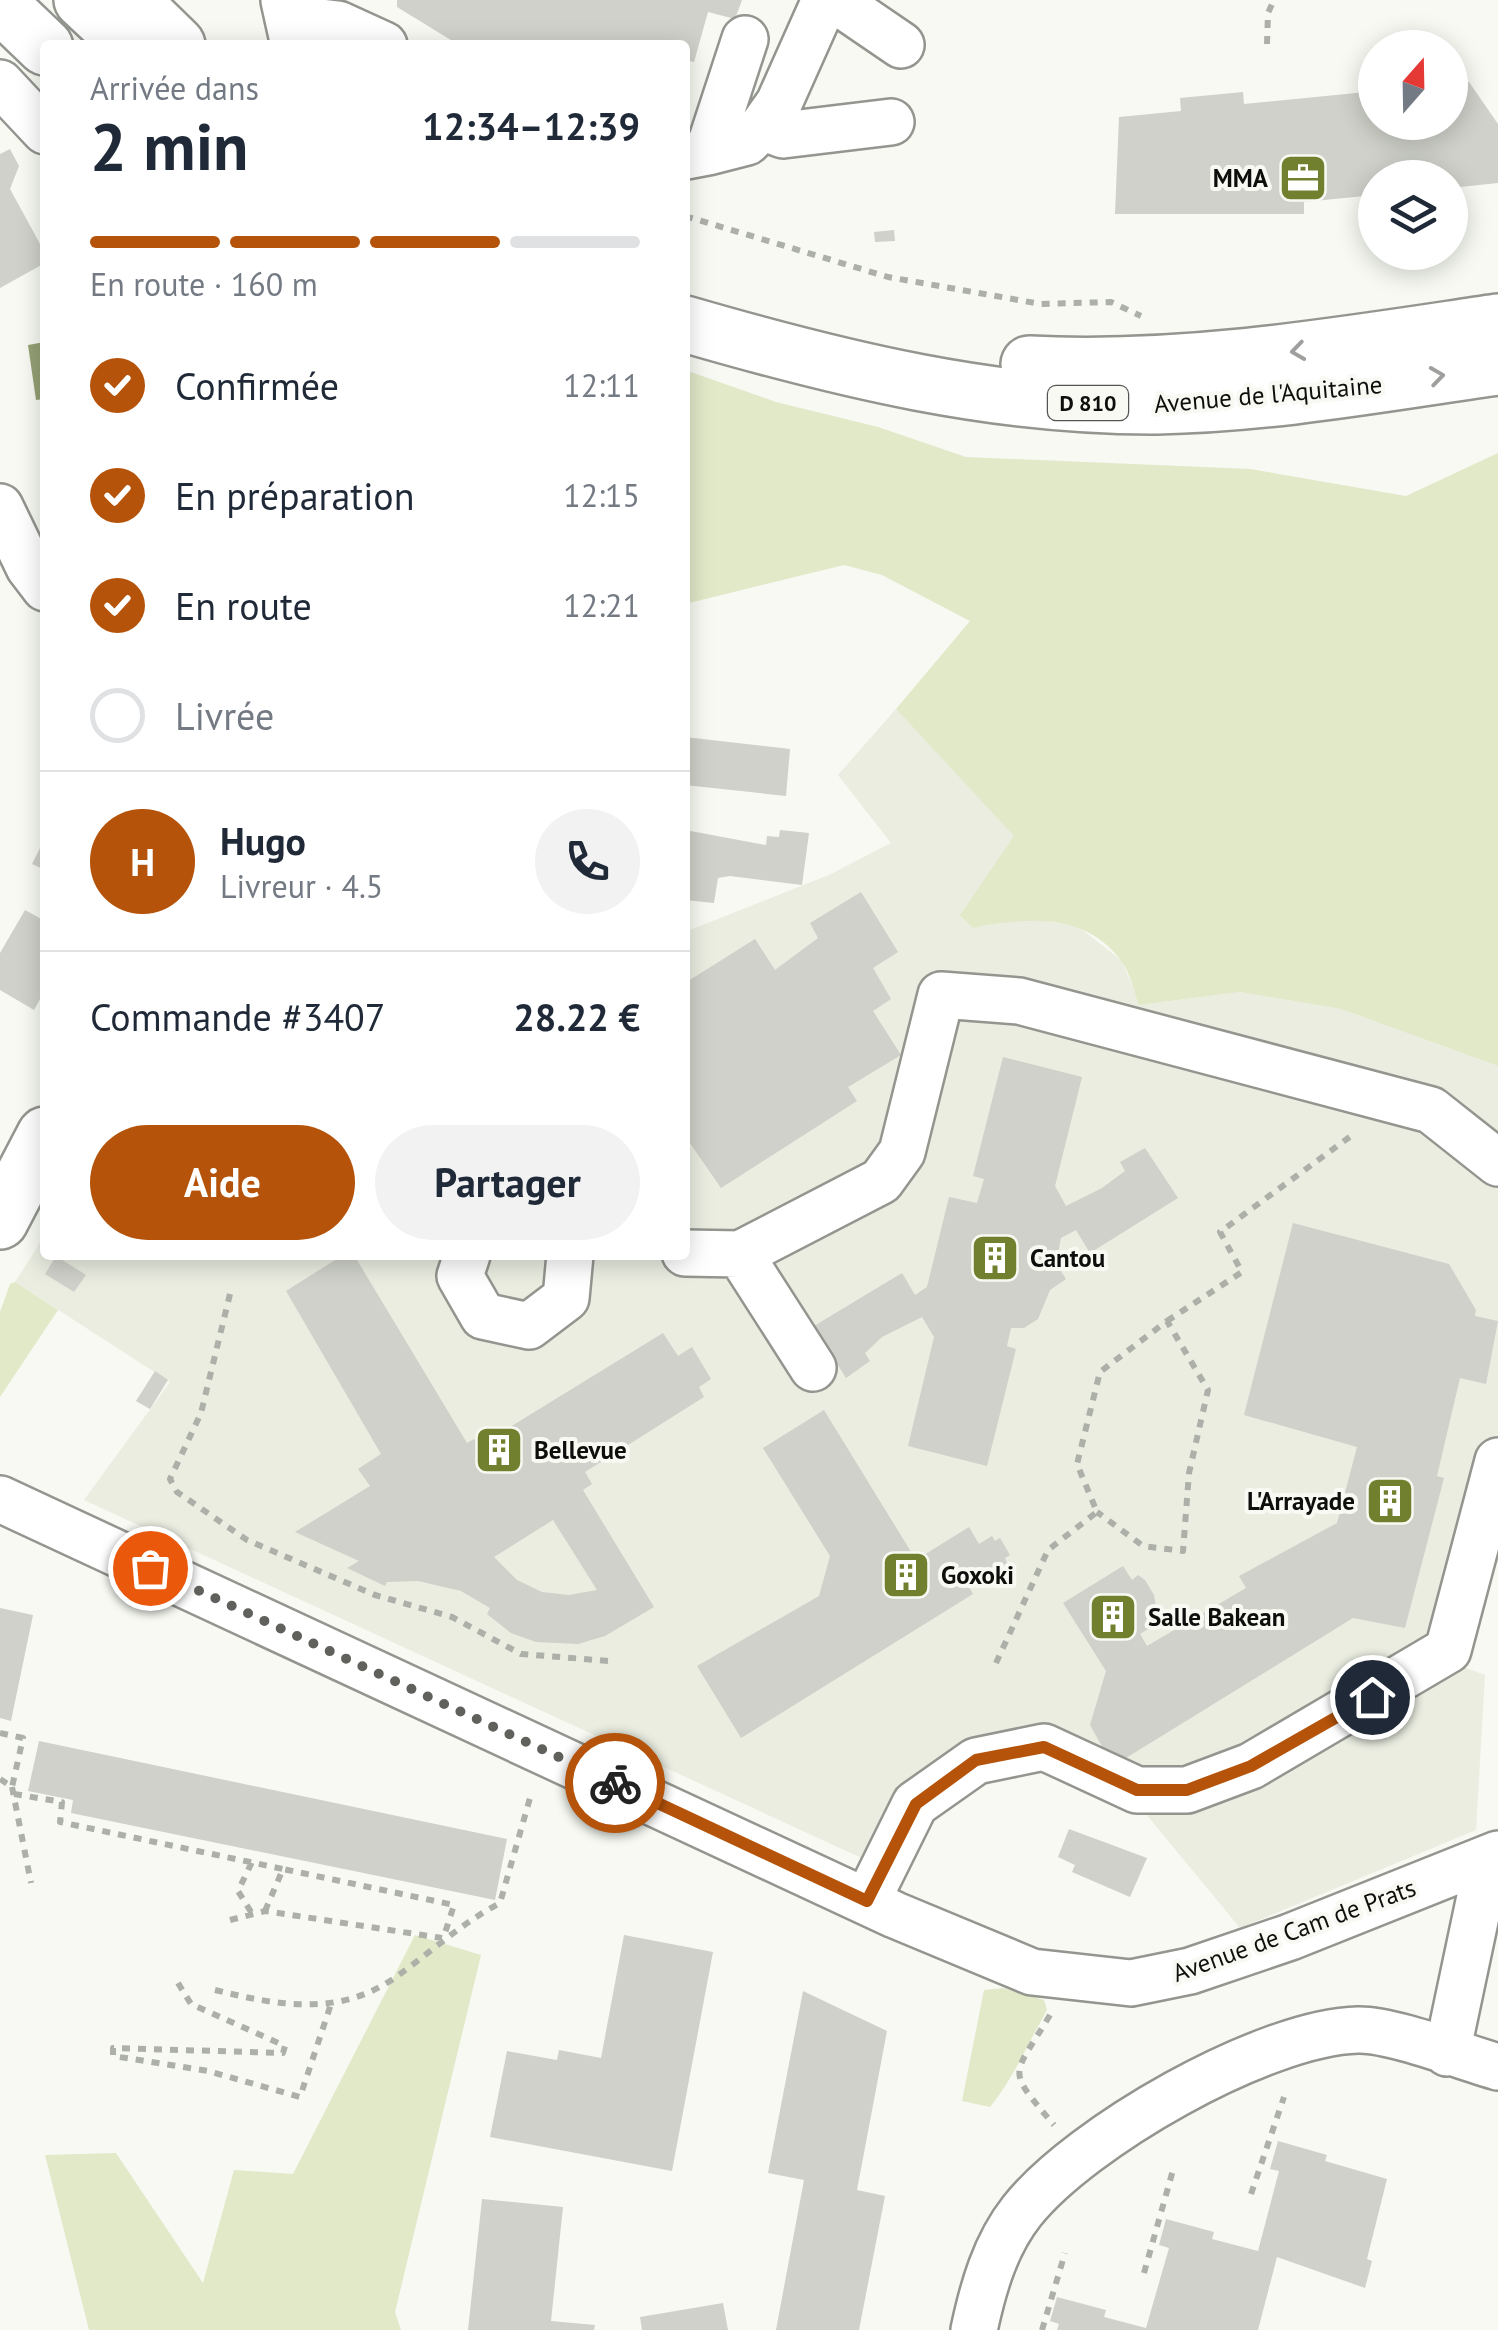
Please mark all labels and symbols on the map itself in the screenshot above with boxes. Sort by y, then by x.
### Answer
north arrow [1358,30,1468,140]
office icon: MMA [1277,152,1329,204]
place label: MMA [1213,162,1269,194]
one-way arrow [1289,339,1306,360]
one-way arrow [1429,366,1445,387]
street label: Avenue de l'Aquitaine [1152,368,1384,420]
road number: D 810 [1048,386,1128,420]
building icon: Cantou [969,1232,1021,1284]
place label: Cantou [1030,1242,1105,1274]
building icon: Bellevue [473,1424,525,1476]
place label: Bellevue [534,1434,627,1466]
building icon: L'Arrayade [1364,1475,1416,1527]
place label: L'Arrayade [1247,1485,1355,1517]
pin [108,1526,193,1611]
building icon: Goxoki [880,1549,932,1601]
place label: Goxoki [941,1559,1014,1591]
building icon: Salle Bakean [1087,1591,1139,1643]
place label: Salle Bakean [1148,1601,1285,1633]
pin [1330,1655,1415,1740]
courier [565,1733,665,1833]
street label: Avenue de Cam de Prats [1168,1871,1420,1989]

